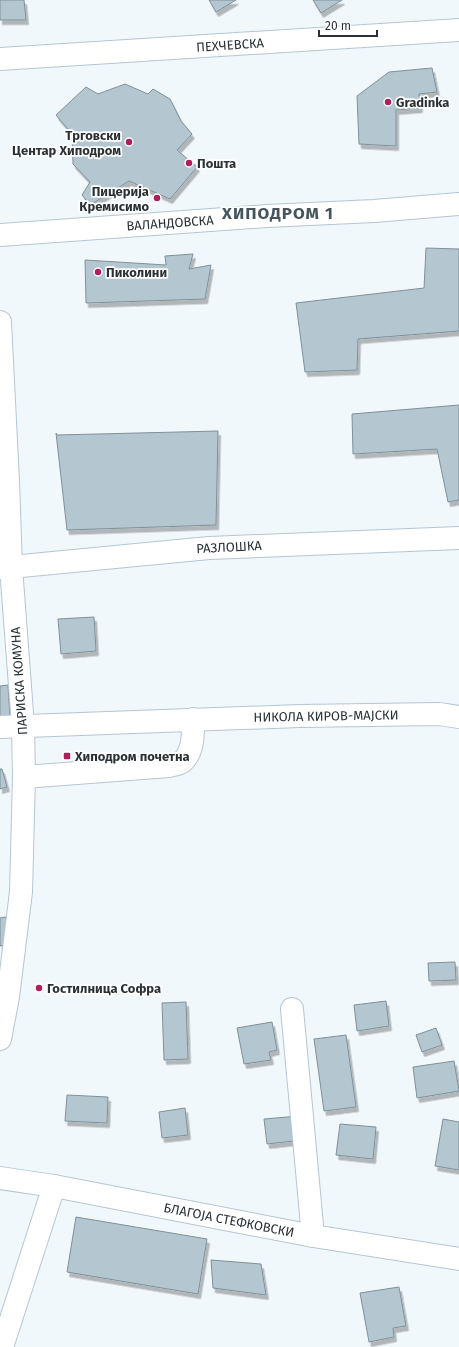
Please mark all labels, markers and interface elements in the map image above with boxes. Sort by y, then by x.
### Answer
scale bar [319,12,377,38]
text: 20 m [325,19,351,33]
street label: ПЕХЧЕВСКА [196,35,265,55]
place label: Gradinka [396,95,449,110]
marker: Gradinka [383,97,393,107]
place label: Трговски Центар Хиподром [12,128,121,158]
marker: Трговски Центар Хиподром [124,137,134,147]
place label: Пошта [197,156,236,171]
marker: Пошта [184,158,194,168]
place label: Пицерија Кремисимо [79,184,149,214]
marker: Пицерија Кремисимо [152,193,162,203]
district label: ХИПОДРОМ 1 [221,203,334,224]
street label: ВАЛАНДОВСКА [126,212,215,234]
place label: Пиколини [106,265,167,280]
marker: Пиколини [93,267,103,277]
street label: РАЗЛОШКА [196,538,263,556]
street label: ПАРИСКА КОМУНА [8,626,30,736]
street label: НИКОЛА КИРОВ-МАЈСКИ [253,707,399,725]
place label: Хиподром почетна [74,749,190,764]
marker: Хиподром почетна [62,751,72,761]
place label: Гостилница Софра [47,981,161,996]
marker: Гостилница Софра [34,983,44,993]
street label: БЛАГОЈА СТЕФКОВСКИ [163,1200,295,1240]

